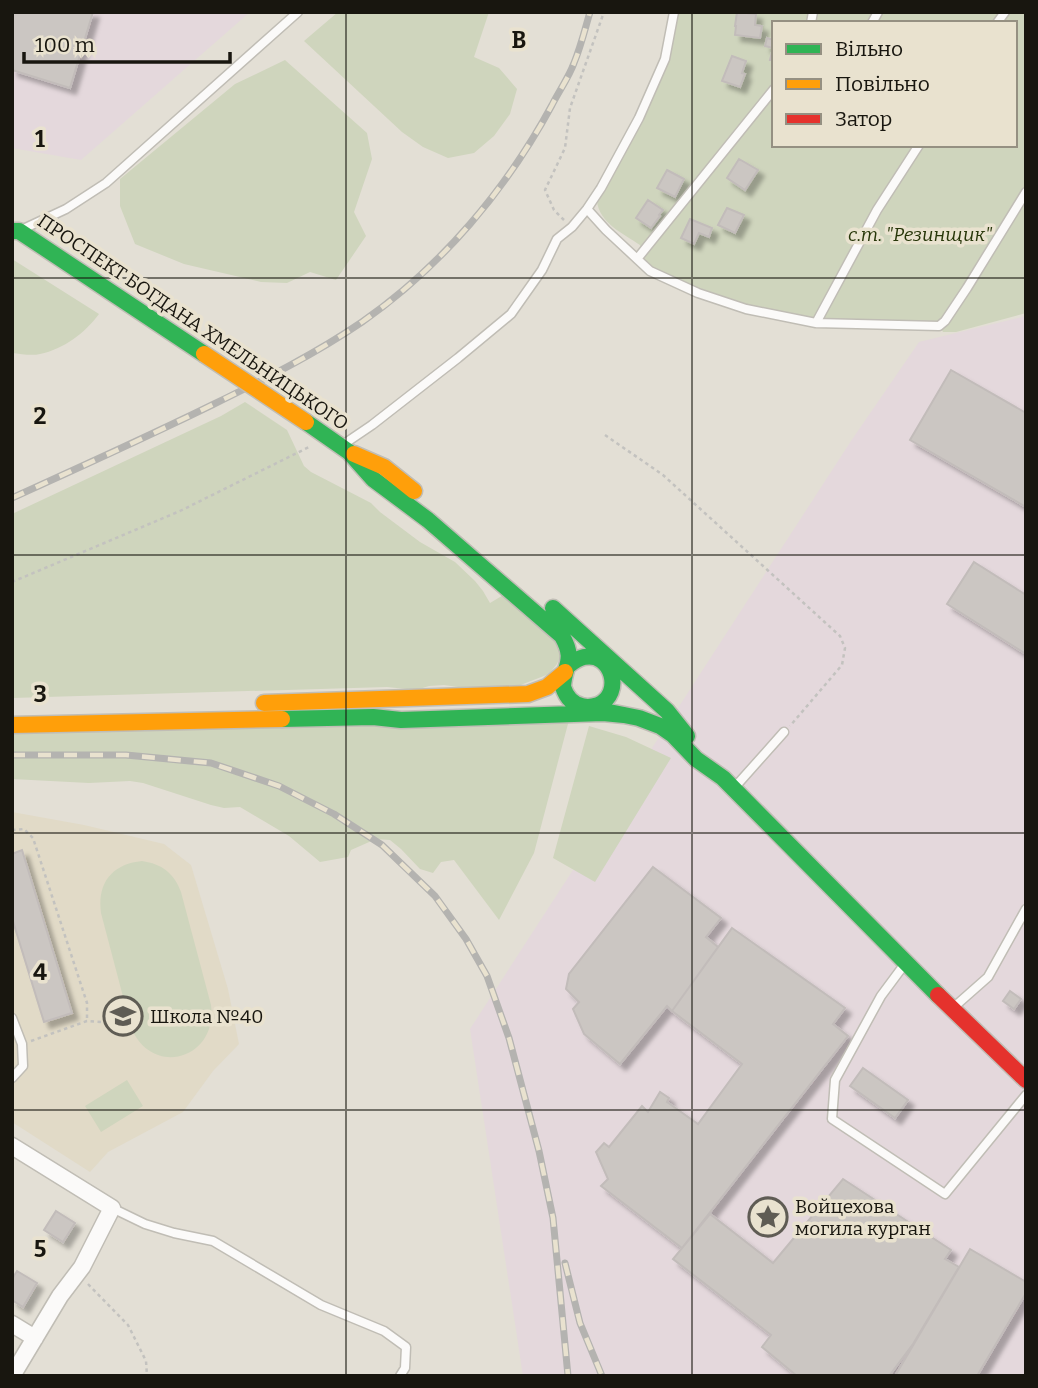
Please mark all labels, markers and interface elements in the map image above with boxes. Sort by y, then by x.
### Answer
scale bar [24,21,231,65]
legend [772,21,1017,147]
text: B [512,26,526,54]
text: 100 m [35,32,95,58]
text: Вільно [835,36,903,62]
text: Повільно [835,71,930,97]
text: Затор [835,106,892,132]
text: 1 [35,125,45,153]
street label: ПРОСПЕКТ БОГДАНА ХМЕЛЬНИЦЬКОГО [33,209,353,435]
park label: с.т. "Резинщик" [848,223,993,246]
text: 2 [34,402,47,430]
text: 3 [33,680,47,708]
text: 4 [33,958,47,986]
school or university icon: Школа №40 [102,995,144,1037]
place label: Школа №40 [150,1005,263,1028]
place label: Войцехова могила курган [795,1195,931,1240]
place icon: Войцехова могила курган [747,1196,789,1238]
text: 5 [34,1235,46,1263]

